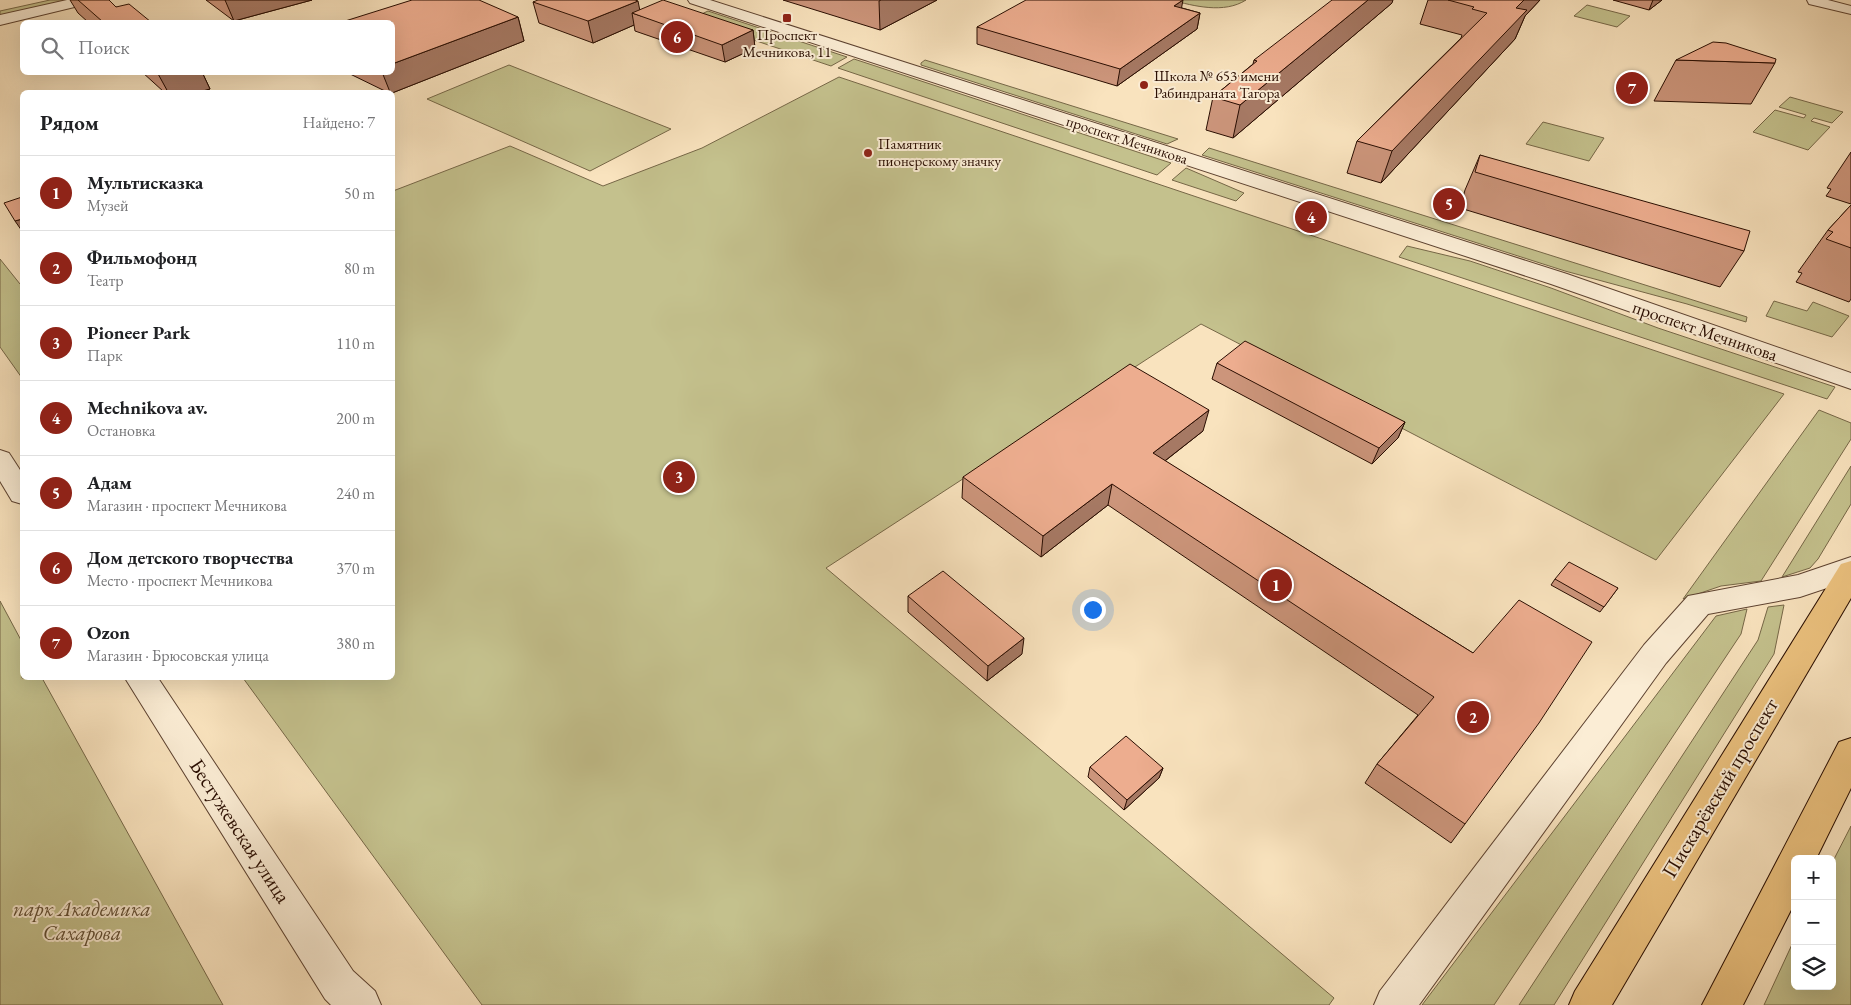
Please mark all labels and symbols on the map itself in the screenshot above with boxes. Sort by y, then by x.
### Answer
marker: Проспект Мечникова, 11 [781,12,793,24]
pin: 6 [661,18,693,56]
place label: Проспект Мечникова, 11 [742,25,832,61]
place label: Школа № 653 имени Рабиндраната Тагора [1154,66,1280,102]
pin: 7 [1616,69,1648,107]
marker: Школа № 653 имени Рабиндраната Тагора [1138,79,1150,91]
street label: проспект Мечникова [1064,111,1190,168]
place label: Памятник пионерскому значку [878,134,1001,170]
marker: Памятник пионерскому значку [862,147,874,159]
pin: 5 [1433,185,1465,223]
pin: 4 [1295,198,1327,236]
street label: проспект Мечникова [1630,295,1781,366]
pin: 3 [663,458,695,496]
pin: 1 [1260,566,1292,604]
your location [1080,597,1106,623]
street label: Пискарёвский проспект [1655,693,1784,883]
pin: 2 [1457,698,1489,736]
street label: Бестужевская улица [184,753,298,909]
park label: парк Академика Сахарова [13,895,151,946]

